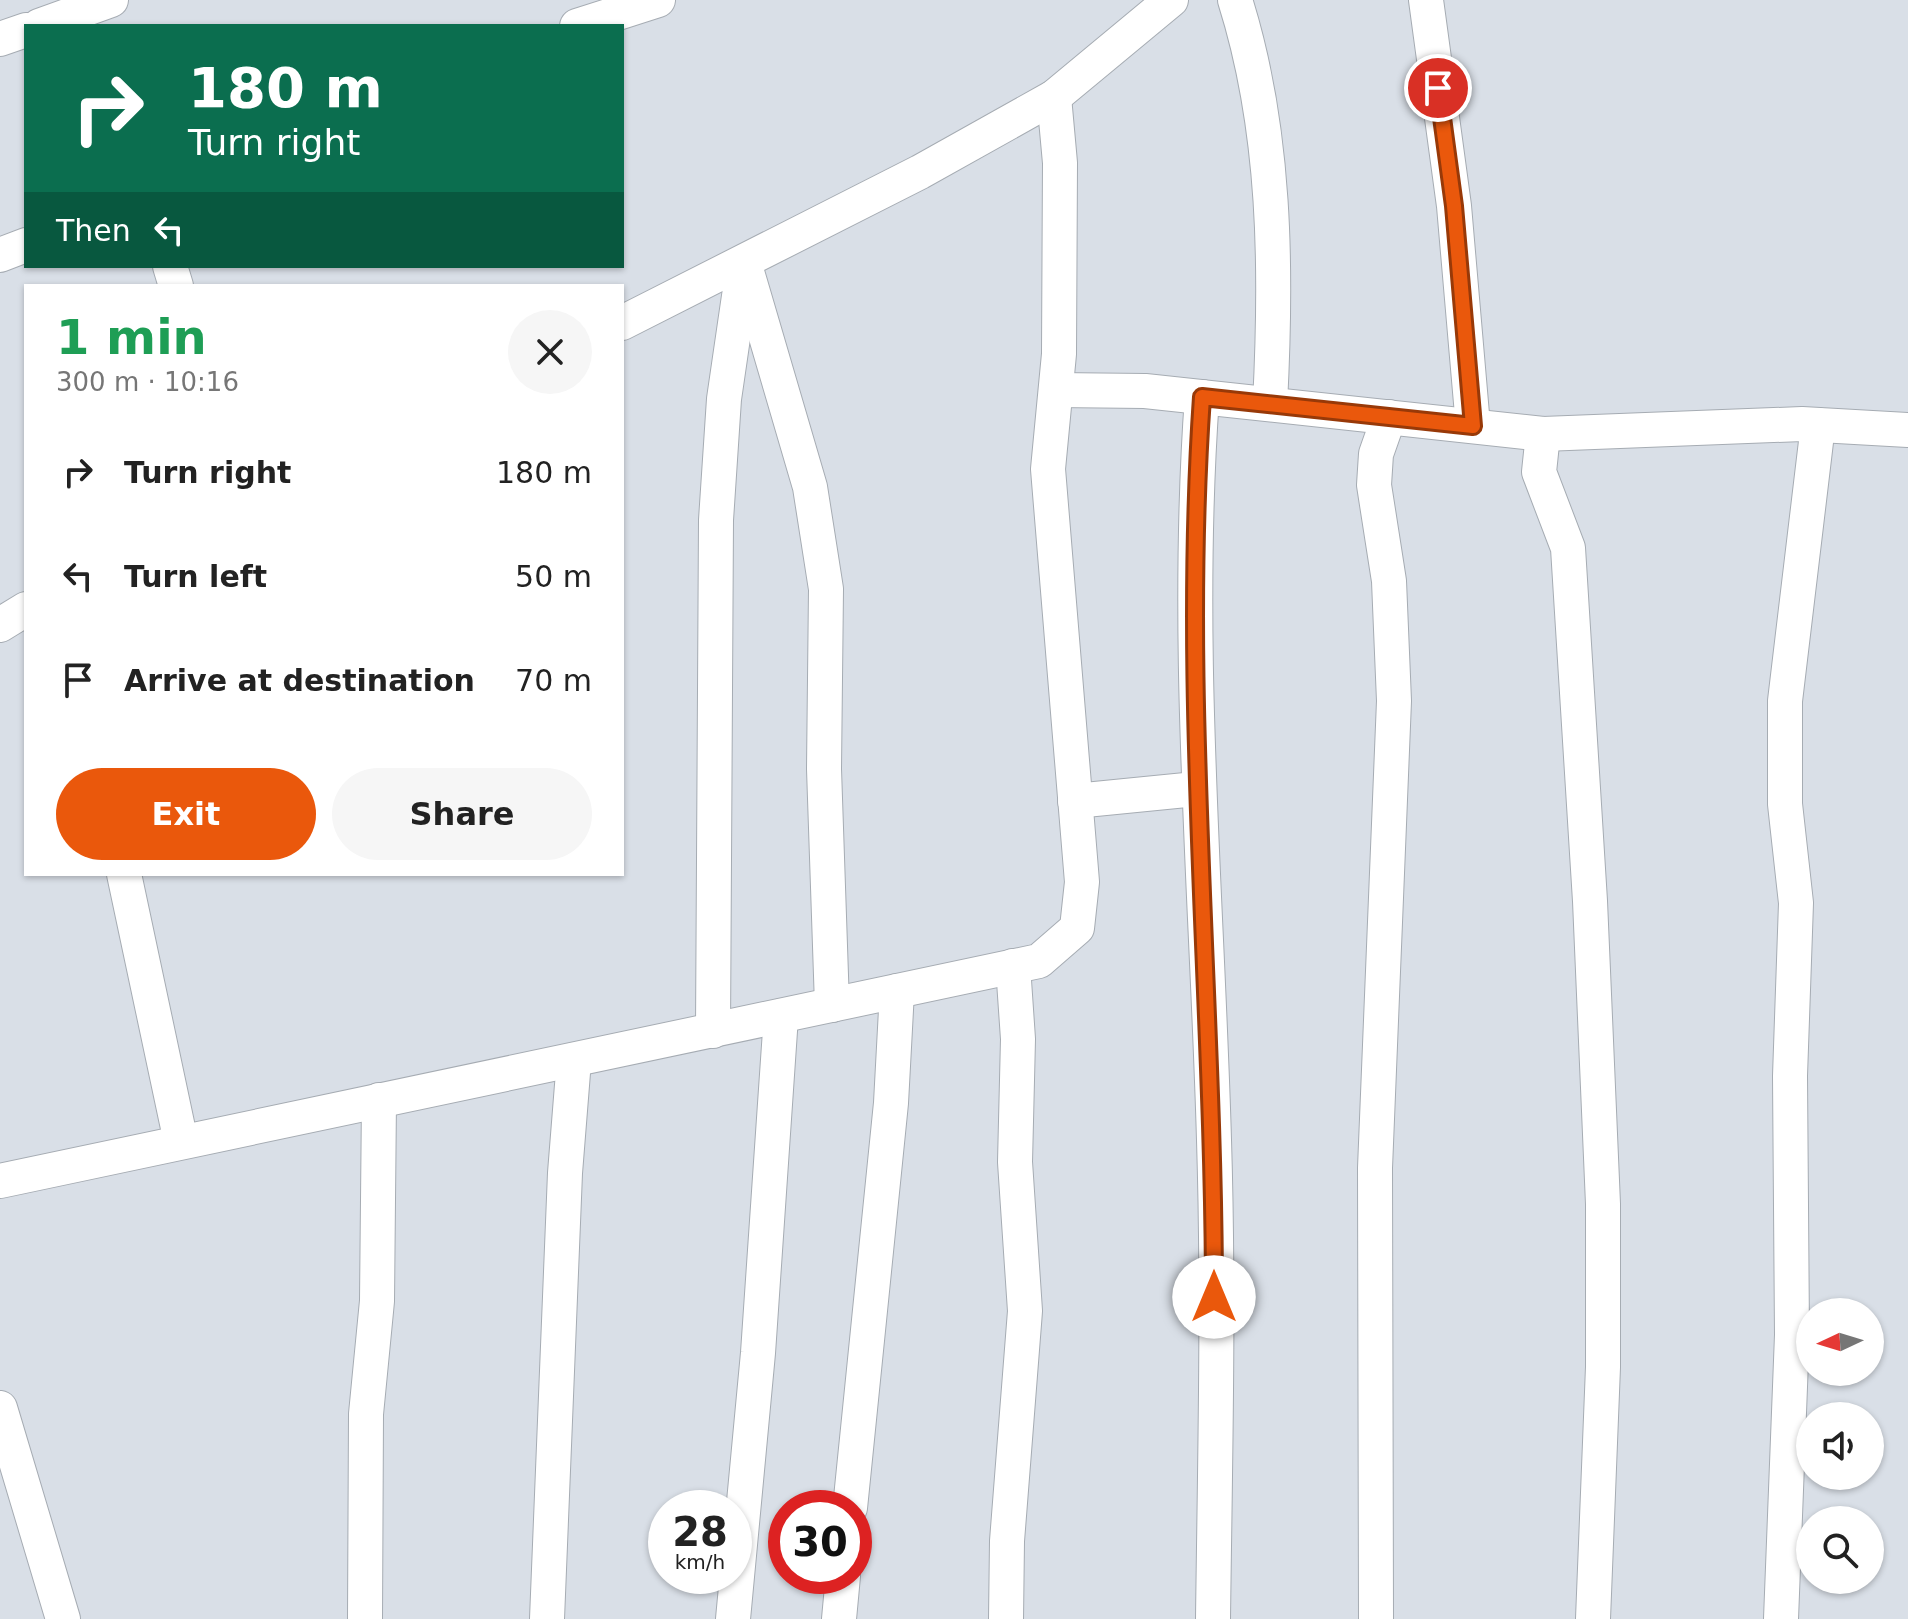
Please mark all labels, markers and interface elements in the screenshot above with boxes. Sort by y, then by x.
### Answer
pin [1404,54,1472,122]
text: 180 m [188,55,383,120]
icon: right [56,56,160,160]
icon: arrive [1416,66,1460,110]
text: Turn right [188,122,360,163]
icon: left [147,208,191,252]
text: Then [56,213,131,248]
text: 1 min [56,309,207,365]
button: close [508,310,592,394]
text: 300 m · 10:16 [56,367,239,397]
icon: right [56,450,100,494]
text: Turn right [124,455,291,490]
text: 180 m [496,455,592,490]
icon: left [56,554,100,598]
text: Turn left [124,559,267,594]
text: 50 m [515,559,592,594]
icon: arrive [56,658,100,702]
text: Arrive at destination [124,663,475,698]
text: 70 m [515,663,592,698]
button: Exit [56,768,316,860]
button: Share [332,768,592,860]
position arrow [1172,1255,1256,1339]
north arrow [1796,1298,1884,1386]
map controls [1796,1298,1884,1594]
button: sound [1796,1402,1884,1490]
speed limit sign: 30 [768,1490,872,1594]
button: search [1796,1506,1884,1594]
text: 28 [672,1509,728,1555]
text: km/h [675,1550,725,1574]

